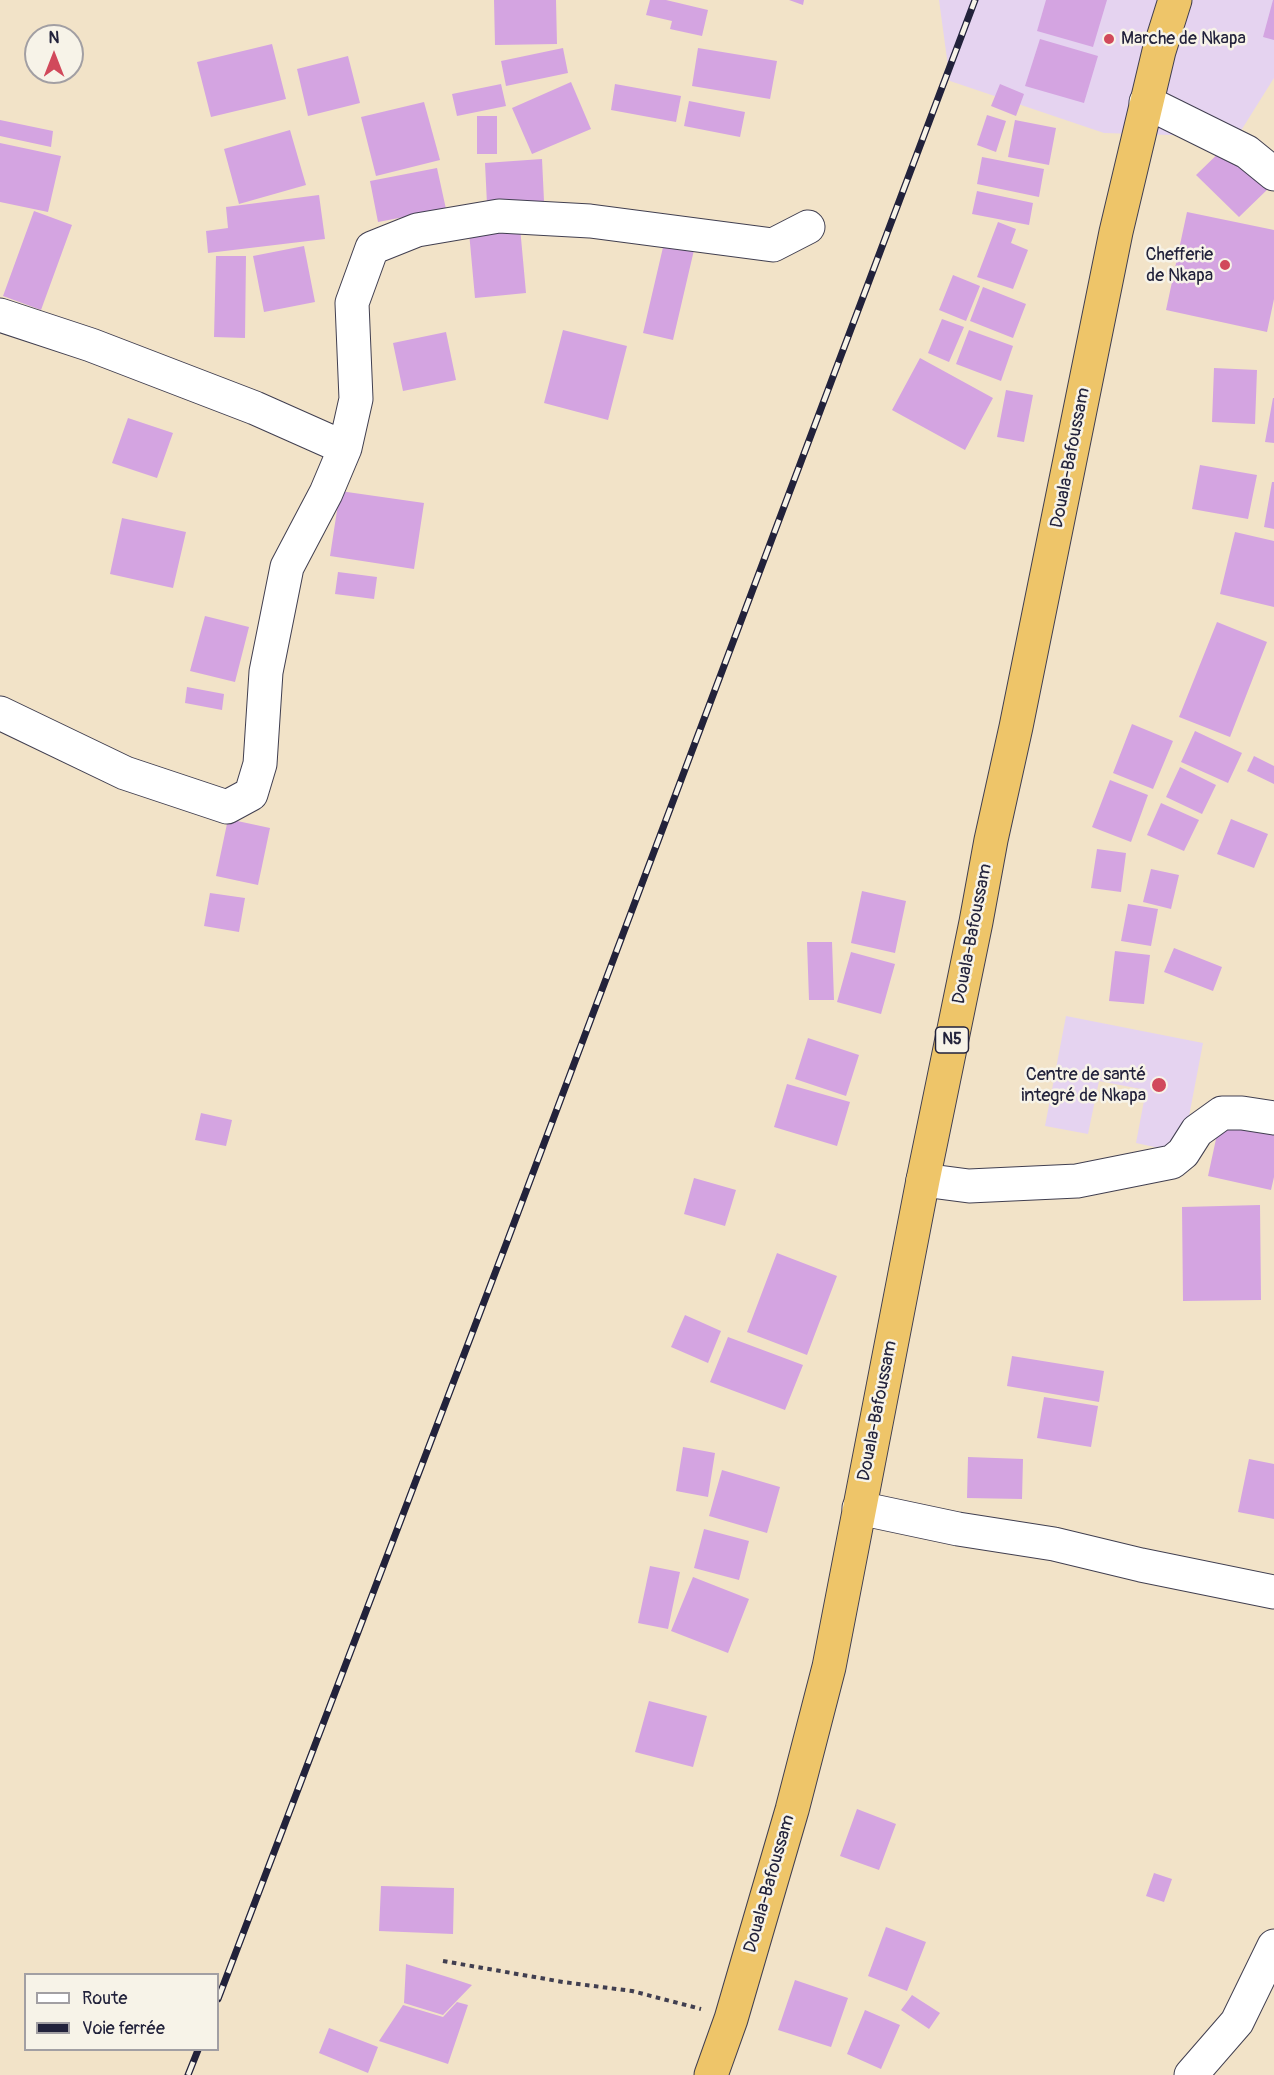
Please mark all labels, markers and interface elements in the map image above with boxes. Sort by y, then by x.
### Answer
north arrow [24,24,84,84]
text: N [49,28,59,48]
place label: Marche de Nkapa [1121,28,1246,50]
marker: Marche de Nkapa [1102,32,1116,46]
place label: Chefferie de Nkapa [1145,244,1213,286]
marker: Chefferie de Nkapa [1218,258,1232,272]
street label: Douala-Bafoussam [1047,386,1095,530]
street label: Douala-Bafoussam [949,862,997,1006]
road number: N5 [936,1027,968,1053]
place label: Centre de santé integré de Nkapa [1021,1064,1146,1106]
marker: Centre de santé integré de Nkapa [1150,1076,1168,1094]
street label: Douala-Bafoussam [854,1339,902,1483]
street label: Douala-Bafoussam [740,1812,800,1956]
legend [24,1973,219,2051]
text: Route [82,1987,127,2010]
text: Voie ferrée [82,2017,165,2040]

